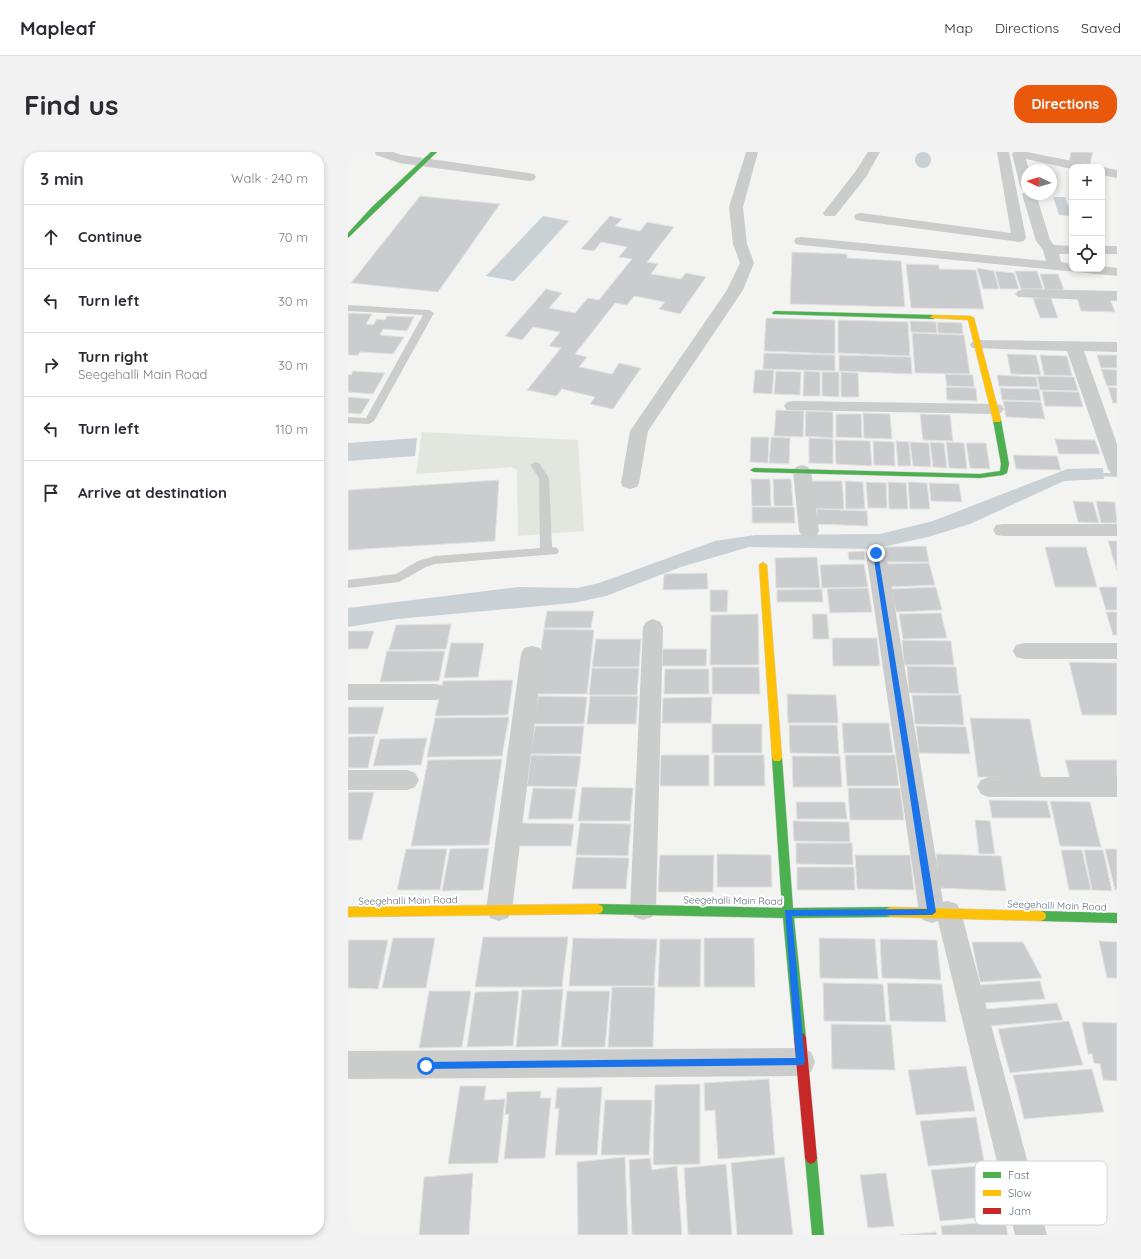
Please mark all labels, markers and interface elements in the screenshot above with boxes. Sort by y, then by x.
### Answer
text: Mapleaf [20,16,96,40]
text: Map [944,19,973,37]
text: Directions [995,19,1059,37]
text: Saved [1081,19,1121,37]
button: Directions [1014,85,1117,123]
text: Find us [24,87,118,122]
north arrow [1021,164,1057,200]
map controls [1069,164,1105,272]
button: + [1069,164,1105,200]
text: 3 min [40,168,84,189]
text: Walk · 240 m [231,170,308,186]
button: − [1069,200,1105,236]
icon: ahead [40,226,62,248]
text: Continue [78,227,142,246]
text: 70 m [278,229,308,245]
button: locate [1069,236,1105,272]
icon: left [40,290,62,312]
text: Turn left [78,291,140,310]
text: 30 m [278,293,308,309]
text: Turn right [78,347,149,366]
icon: right [40,354,62,376]
text: 30 m [278,357,308,373]
text: Seegehalli Main Road [78,366,207,382]
icon: left [40,418,62,440]
text: Turn left [78,419,140,438]
text: 110 m [275,421,308,437]
icon: arrive [40,482,62,504]
text: Arrive at destination [78,483,227,502]
route end [867,544,885,562]
street label: Seegehalli Main Road [358,893,458,908]
street label: Seegehalli Main Road [683,893,783,908]
street label: Seegehalli Main Road [1007,897,1107,914]
route start [417,1057,435,1075]
legend [975,1161,1107,1225]
text: Fast [1008,1168,1030,1182]
text: Slow [1008,1186,1032,1200]
text: Jam [1008,1204,1031,1218]

